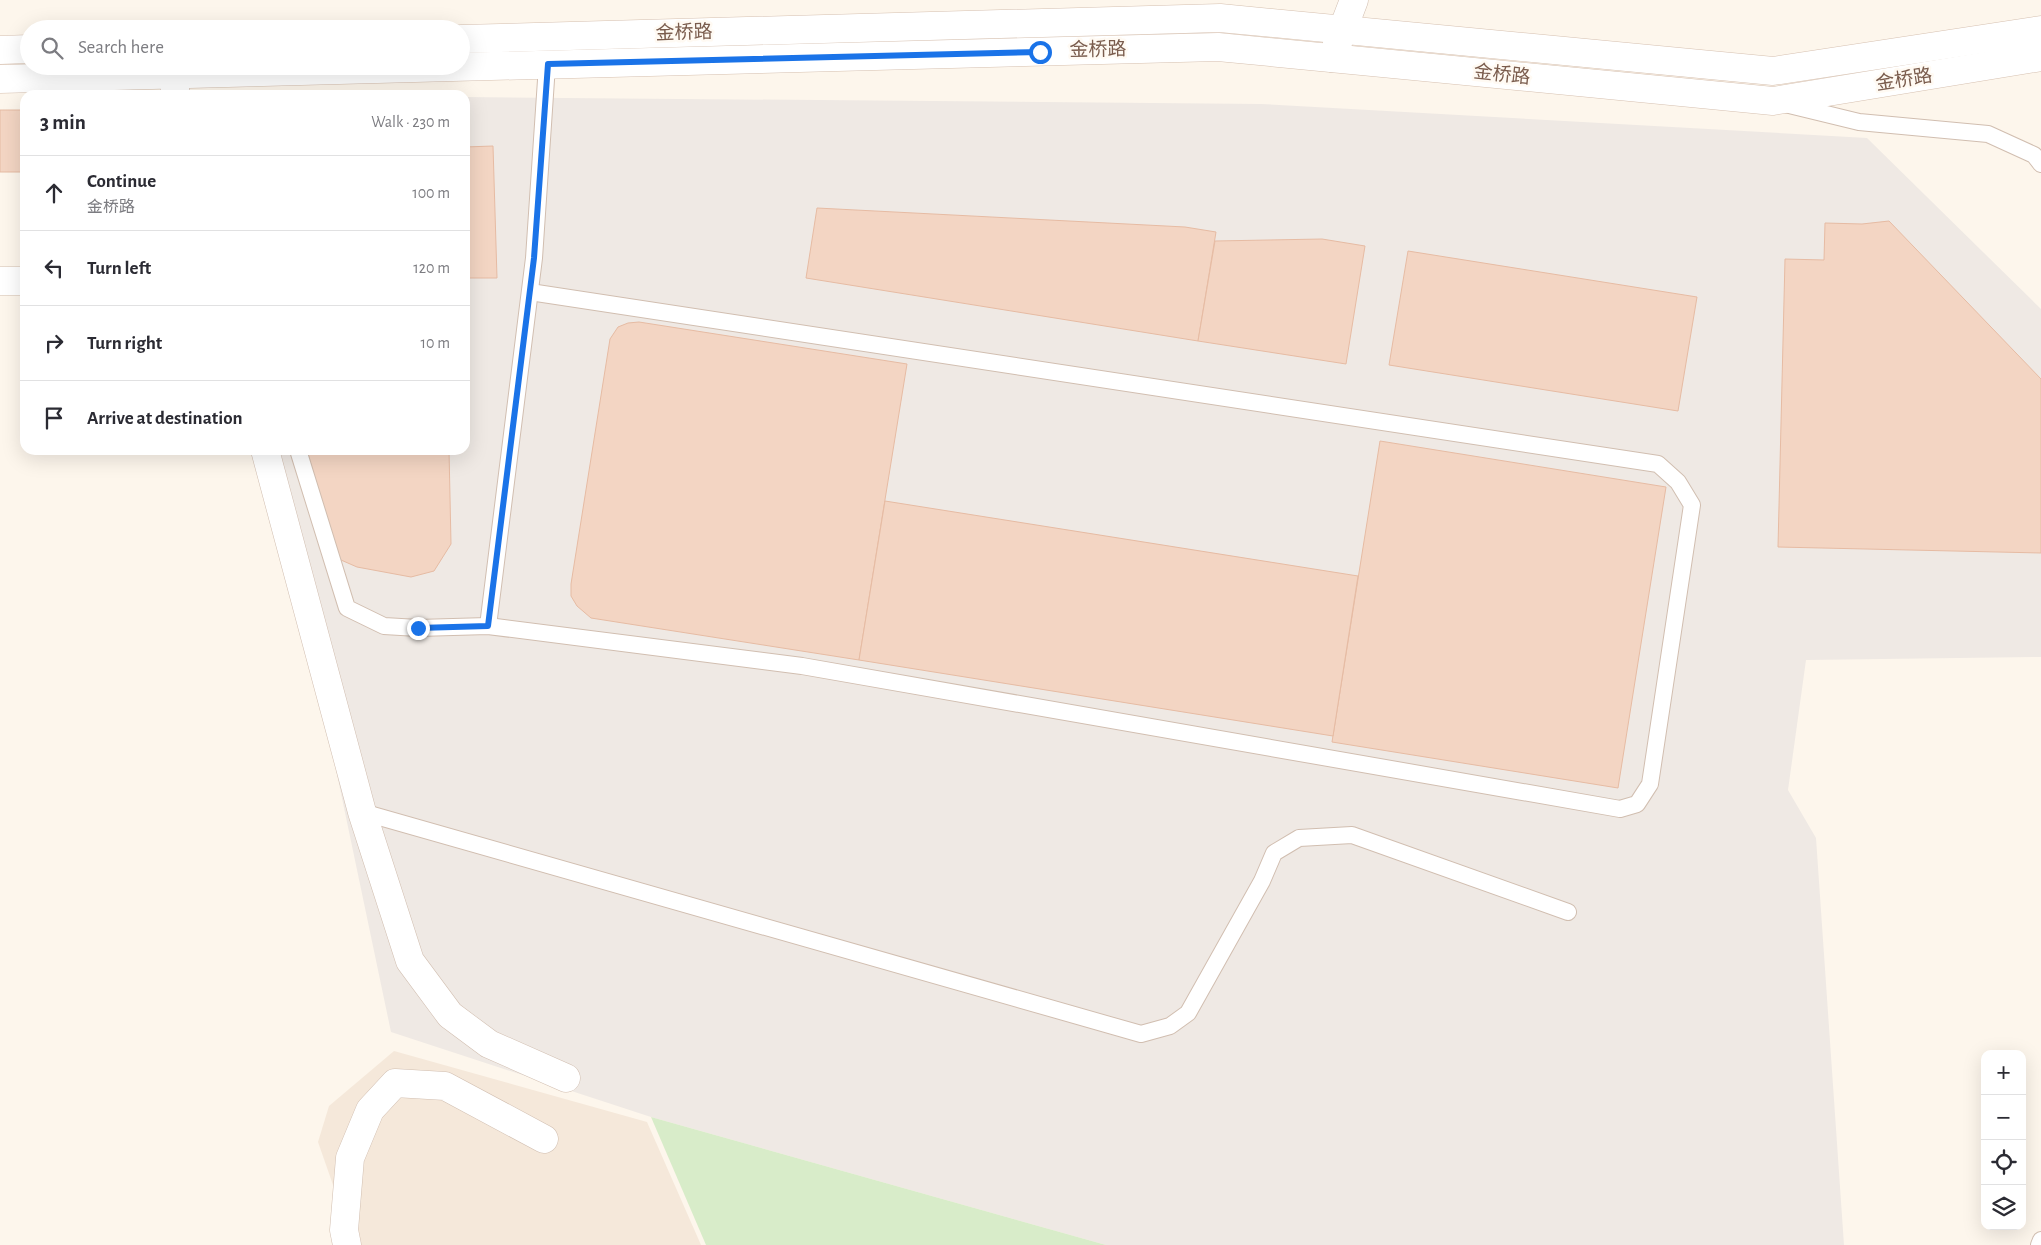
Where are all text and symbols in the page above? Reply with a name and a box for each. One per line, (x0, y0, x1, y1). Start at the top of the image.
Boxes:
search box (20, 20, 470, 75)
street label: 金桥路 (655, 21, 713, 43)
icon: search (38, 34, 66, 62)
text: Search here (78, 38, 164, 57)
street label: 金桥路 (1069, 38, 1127, 60)
route start (1029, 41, 1052, 64)
street label: 金桥路 (1473, 61, 1532, 87)
street label: 金桥路 (1874, 64, 1934, 94)
text: 3 min (40, 112, 86, 133)
text: Walk · 230 m (371, 114, 450, 130)
text: Continue (87, 172, 156, 191)
icon: ahead (40, 179, 68, 207)
text: 100 m (412, 185, 450, 201)
text: 金桥路 (87, 199, 135, 215)
icon: left (40, 254, 68, 282)
text: Turn left (87, 259, 151, 278)
text: 120 m (413, 260, 450, 276)
icon: right (40, 329, 68, 357)
text: Turn right (87, 334, 162, 353)
text: 10 m (421, 335, 450, 351)
icon: arrive (40, 404, 68, 432)
text: Arrive at destination (87, 409, 243, 428)
route end (407, 617, 430, 640)
map controls (1981, 1050, 2026, 1230)
button: + (1981, 1050, 2026, 1095)
button: − (1981, 1095, 2026, 1140)
button: locate (1981, 1140, 2026, 1185)
button: layers (1981, 1185, 2026, 1230)

